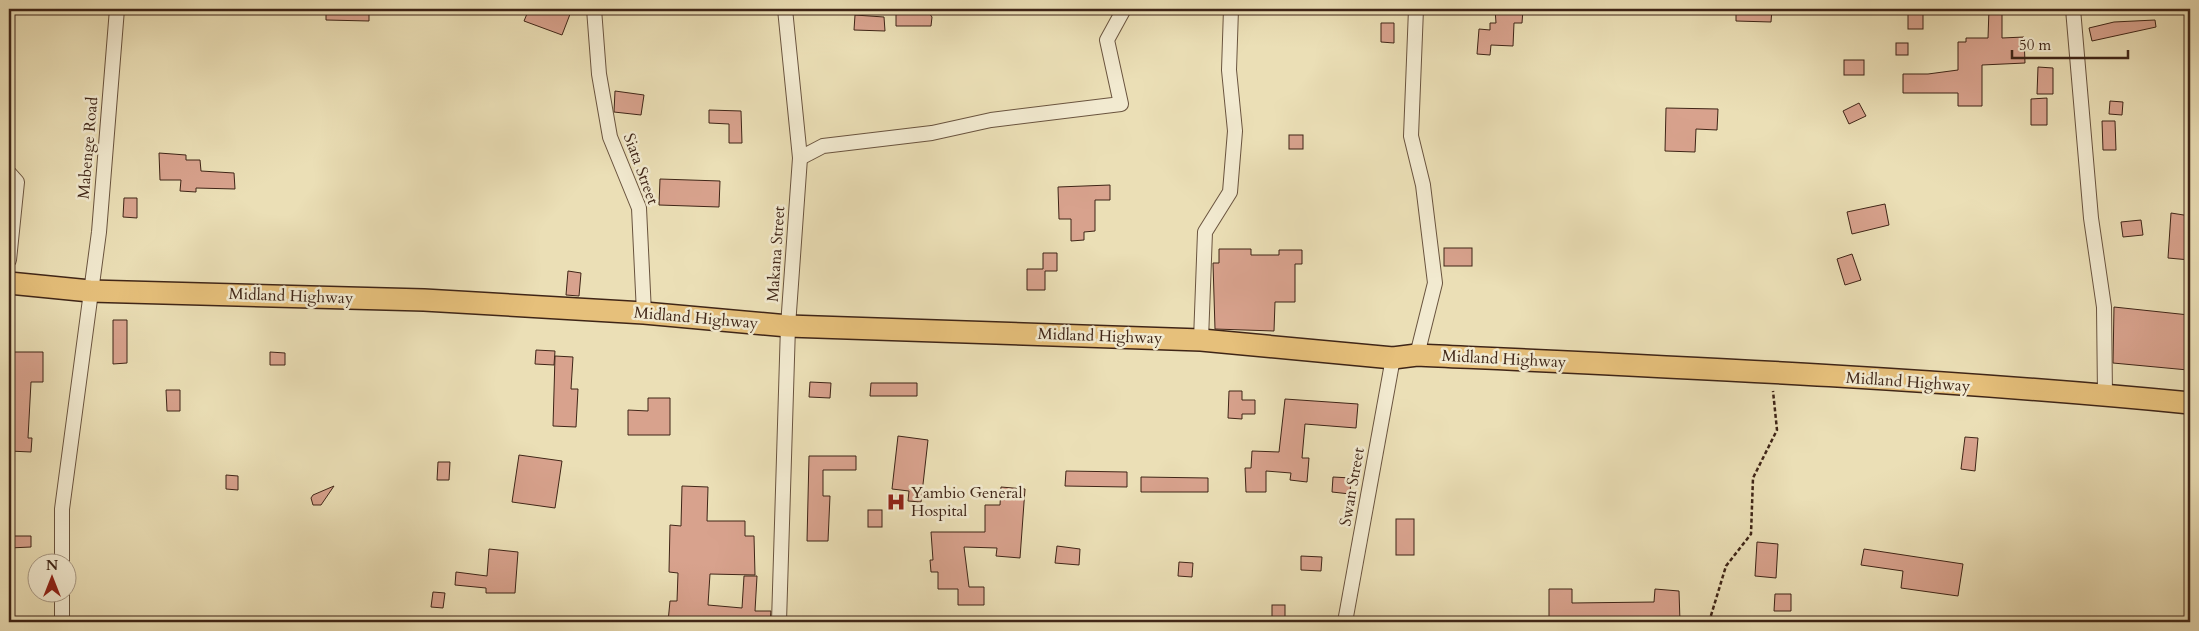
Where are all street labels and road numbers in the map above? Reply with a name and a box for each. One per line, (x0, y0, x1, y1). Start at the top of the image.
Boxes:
street label: Mabenge Road (73, 95, 103, 200)
street label: Siata Street (618, 130, 664, 208)
street label: Makana Street (762, 205, 790, 303)
street label: Midland Highway (228, 283, 354, 309)
street label: Midland Highway (633, 302, 760, 334)
street label: Midland Highway (1037, 323, 1163, 349)
street label: Midland Highway (1441, 345, 1567, 373)
street label: Midland Highway (1845, 367, 1972, 397)
street label: Swan Street (1334, 446, 1370, 528)

